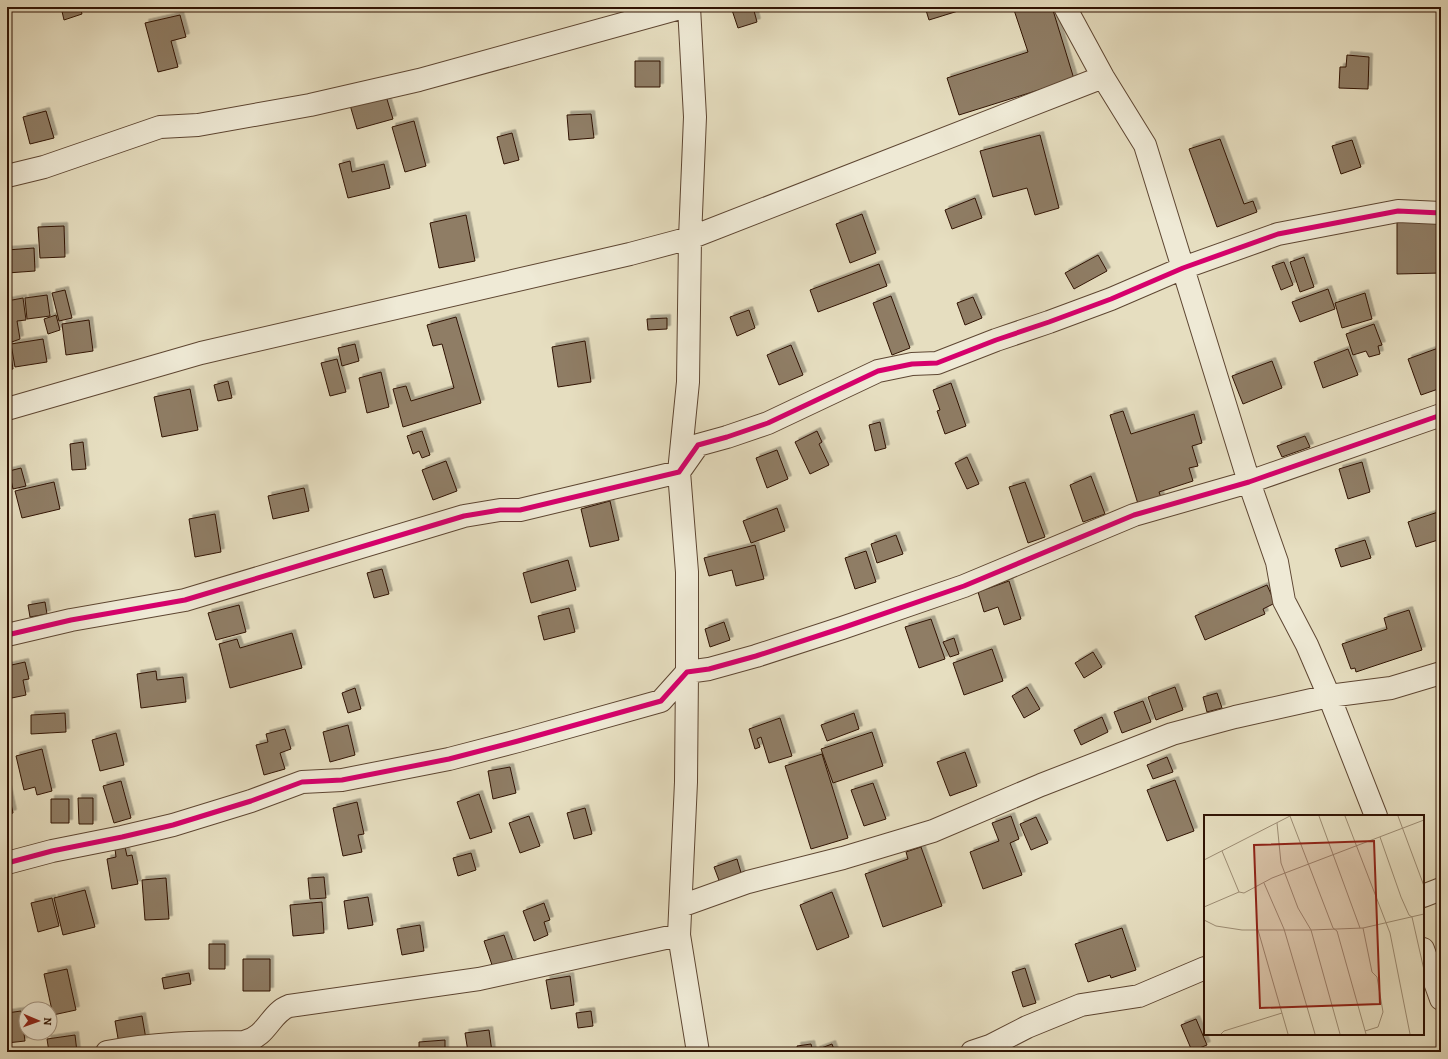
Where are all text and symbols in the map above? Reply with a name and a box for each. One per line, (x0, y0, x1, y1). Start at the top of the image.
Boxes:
inset map (1204, 815, 1424, 1035)
north arrow (18, 1001, 58, 1041)
text: N (40, 1017, 55, 1026)

